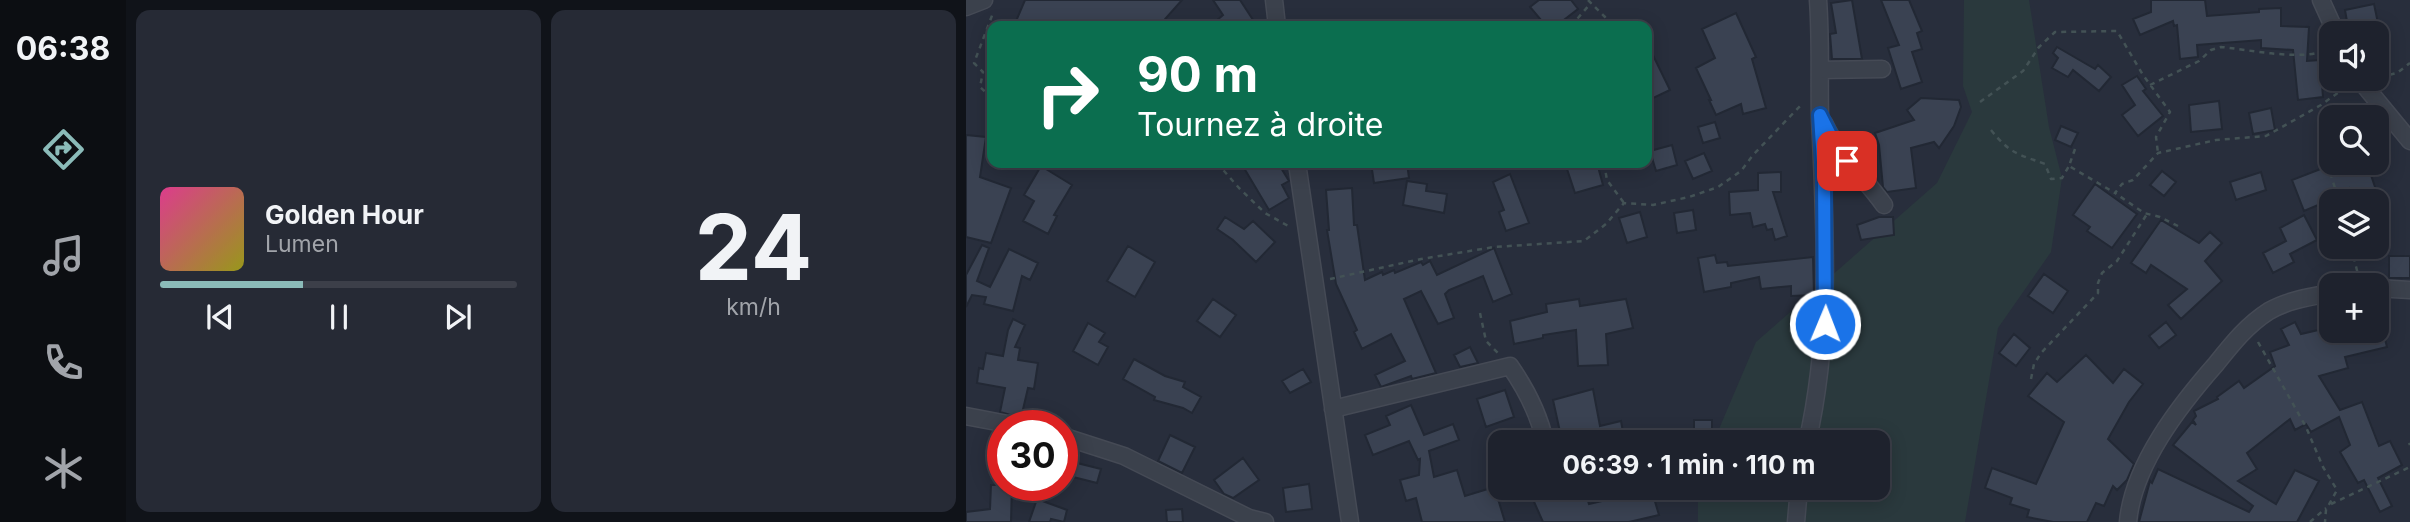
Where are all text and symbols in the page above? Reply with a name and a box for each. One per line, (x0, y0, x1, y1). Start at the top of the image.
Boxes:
map controls (2319, 21, 2389, 343)
button: sound (2319, 21, 2389, 91)
text: 06:38 (16, 29, 110, 68)
text: 90 m (1137, 45, 1258, 104)
icon: right (1022, 49, 1113, 140)
text: Tournez à droite (1137, 105, 1383, 144)
button: search (2319, 105, 2389, 175)
icon: directions (39, 125, 88, 174)
pin (1817, 131, 1877, 191)
icon: arrive (1828, 142, 1866, 180)
button: layers (2319, 189, 2389, 259)
text: 24 (695, 192, 812, 302)
text: Golden Hour (265, 199, 424, 230)
text: Lumen (265, 230, 339, 258)
icon: music (39, 231, 88, 280)
button: + (2319, 273, 2389, 343)
position arrow (1788, 287, 1862, 361)
text: km/h (726, 293, 781, 321)
icon: previous (201, 298, 239, 336)
icon: pause (320, 298, 358, 336)
icon: next (439, 298, 477, 336)
icon: phone (39, 338, 88, 387)
speed limit sign: 30 (987, 410, 1078, 501)
icon: climate (39, 444, 88, 493)
text: 06:39 · 1 min · 110 m (1563, 449, 1815, 480)

